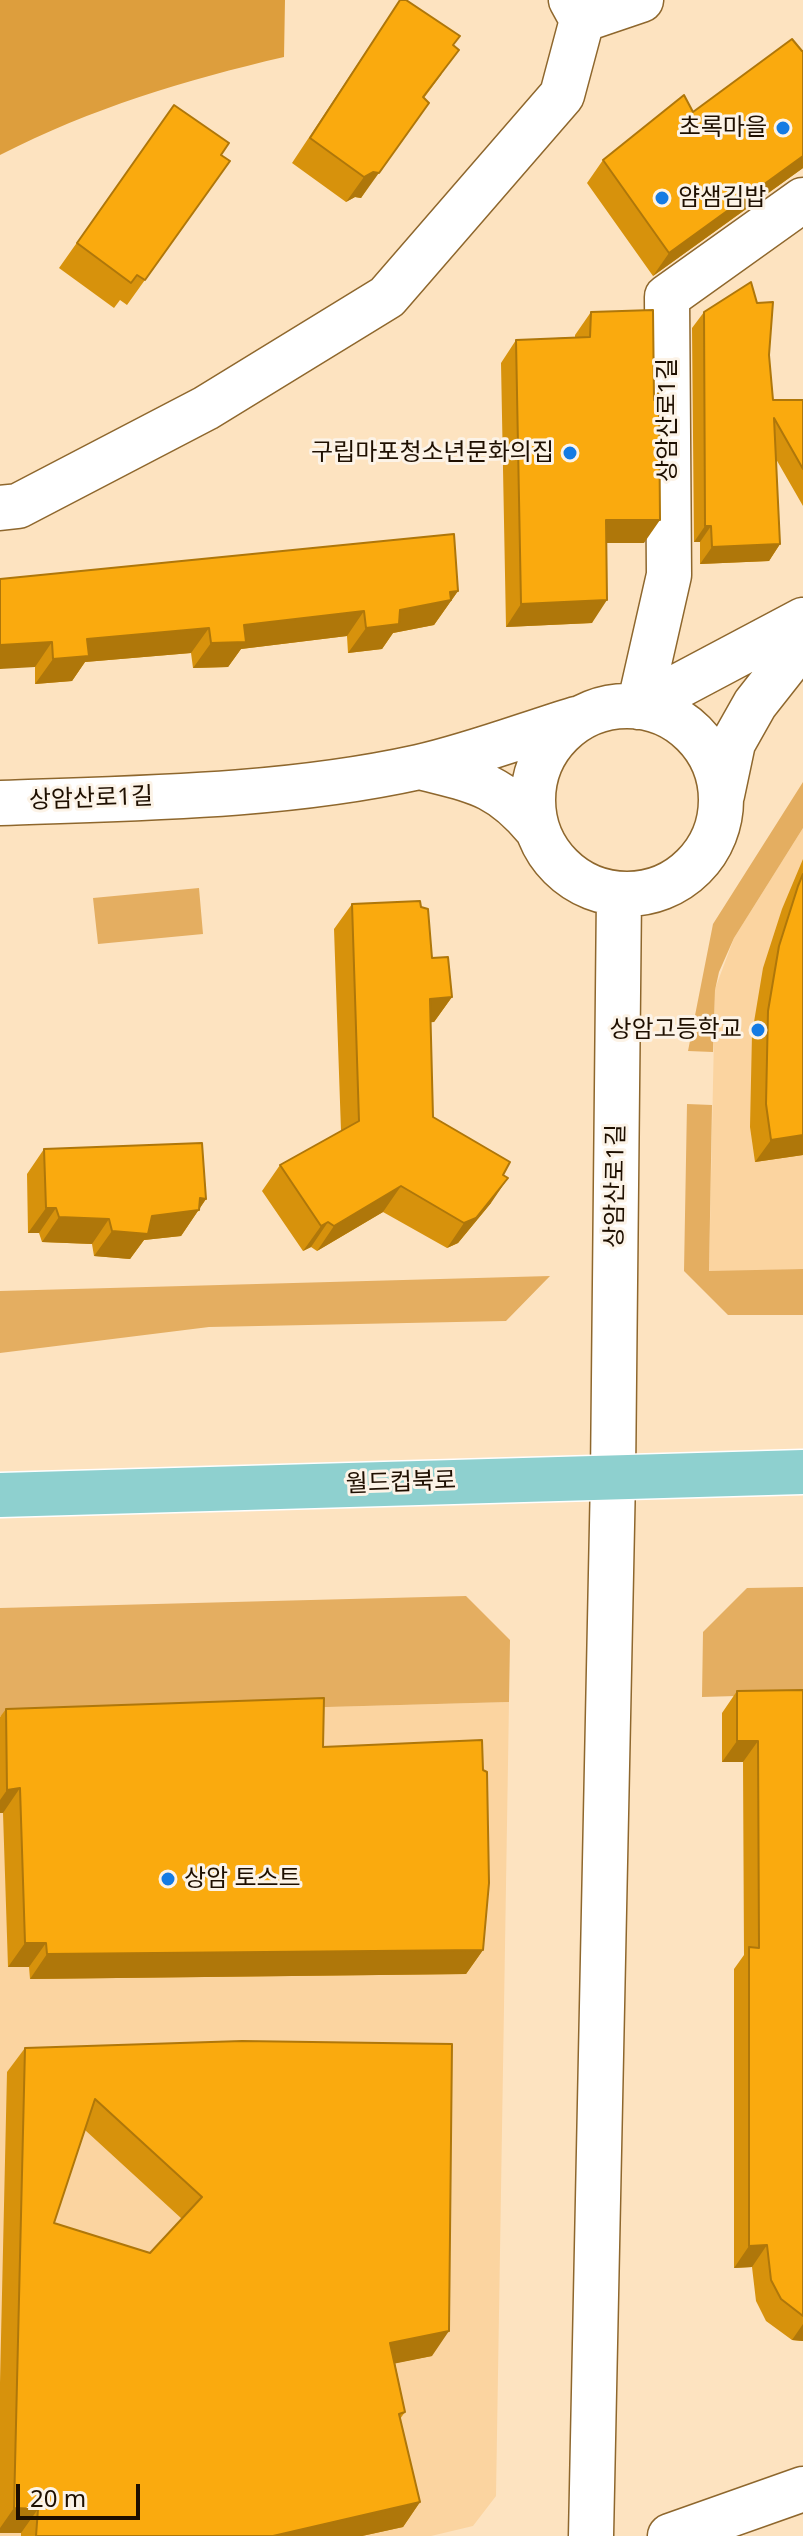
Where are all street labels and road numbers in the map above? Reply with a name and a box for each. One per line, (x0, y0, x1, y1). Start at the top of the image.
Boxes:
street label: 상암산로1길 (654, 358, 682, 482)
street label: 상암산로1길 (28, 782, 154, 816)
street label: 상암산로1길 (601, 1124, 631, 1248)
street label: 월드컵북로 (345, 1467, 457, 1499)

